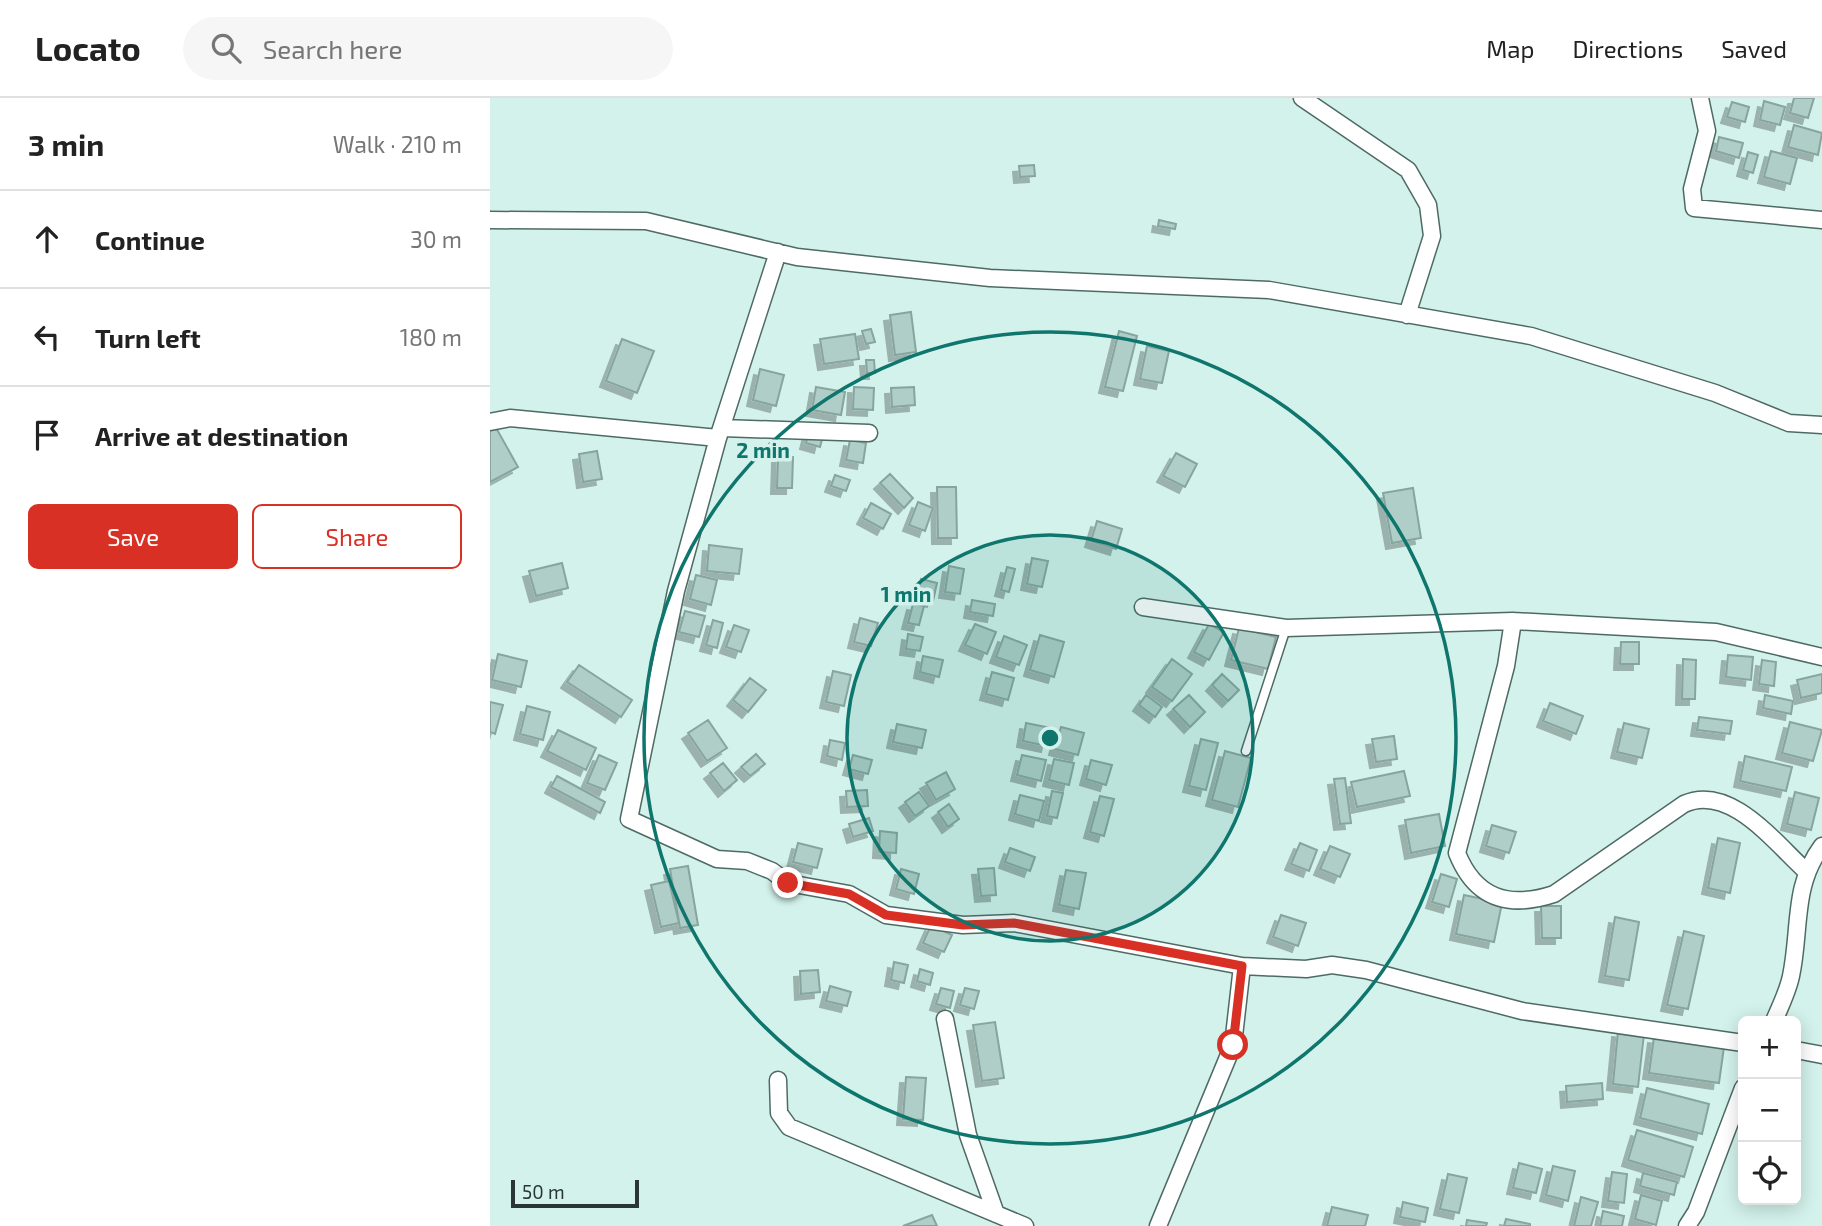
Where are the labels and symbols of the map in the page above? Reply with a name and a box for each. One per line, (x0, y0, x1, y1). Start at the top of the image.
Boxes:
text: 2 min (736, 437, 790, 462)
text: 1 min (881, 581, 931, 606)
centre of rings (1038, 726, 1062, 750)
route end (772, 867, 803, 898)
route start (1217, 1029, 1248, 1060)
scale bar (511, 1177, 639, 1209)

